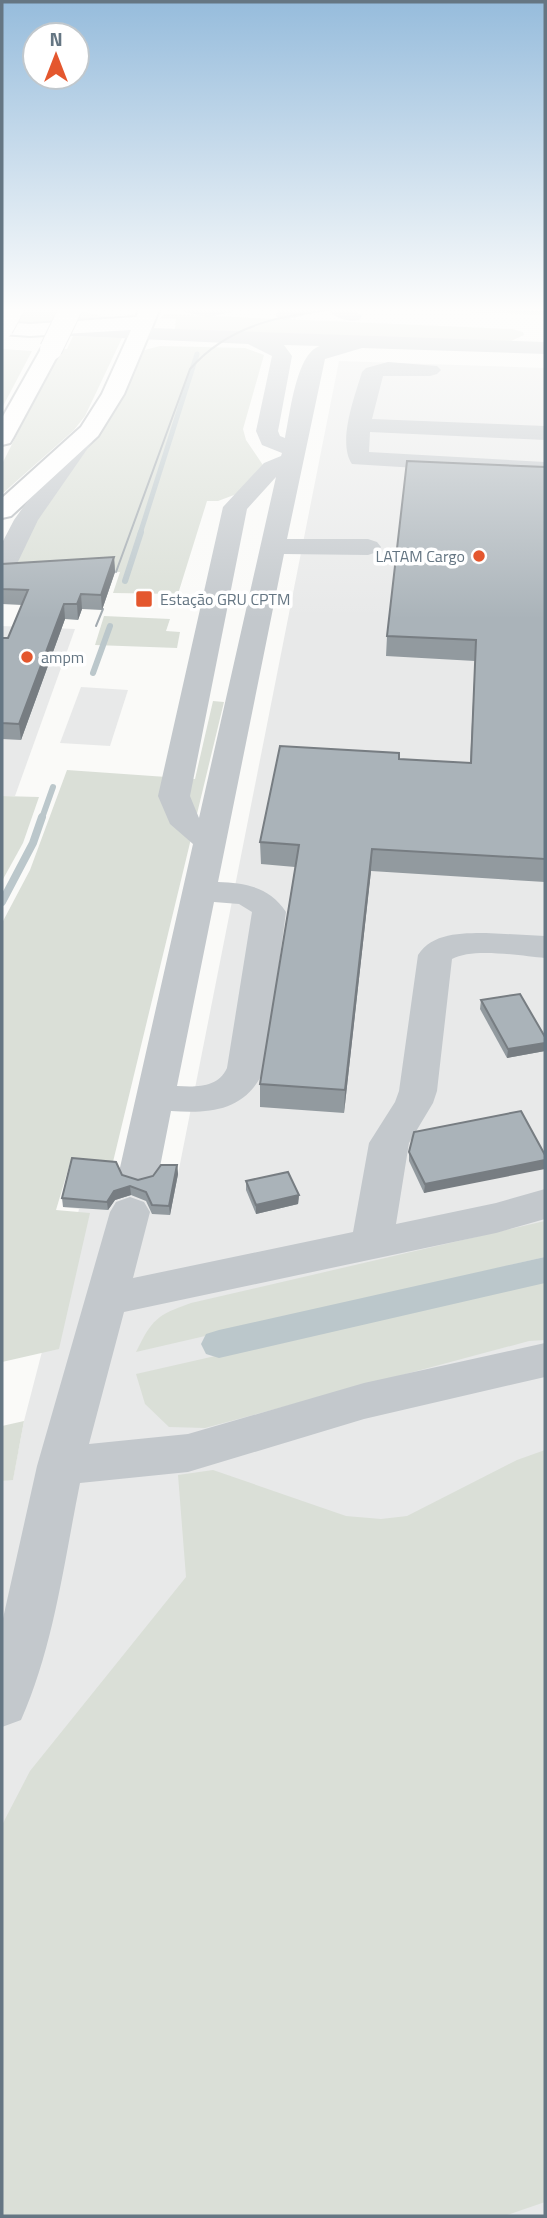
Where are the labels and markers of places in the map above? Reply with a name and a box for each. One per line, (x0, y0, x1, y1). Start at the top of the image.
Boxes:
place label: LATAM Cargo (376, 544, 465, 568)
marker: LATAM Cargo (471, 548, 487, 564)
place label: Estação GRU CPTM (160, 587, 290, 611)
marker: Estação GRU CPTM (134, 589, 154, 609)
place label: ampm (41, 645, 84, 669)
marker: ampm (19, 649, 35, 665)

